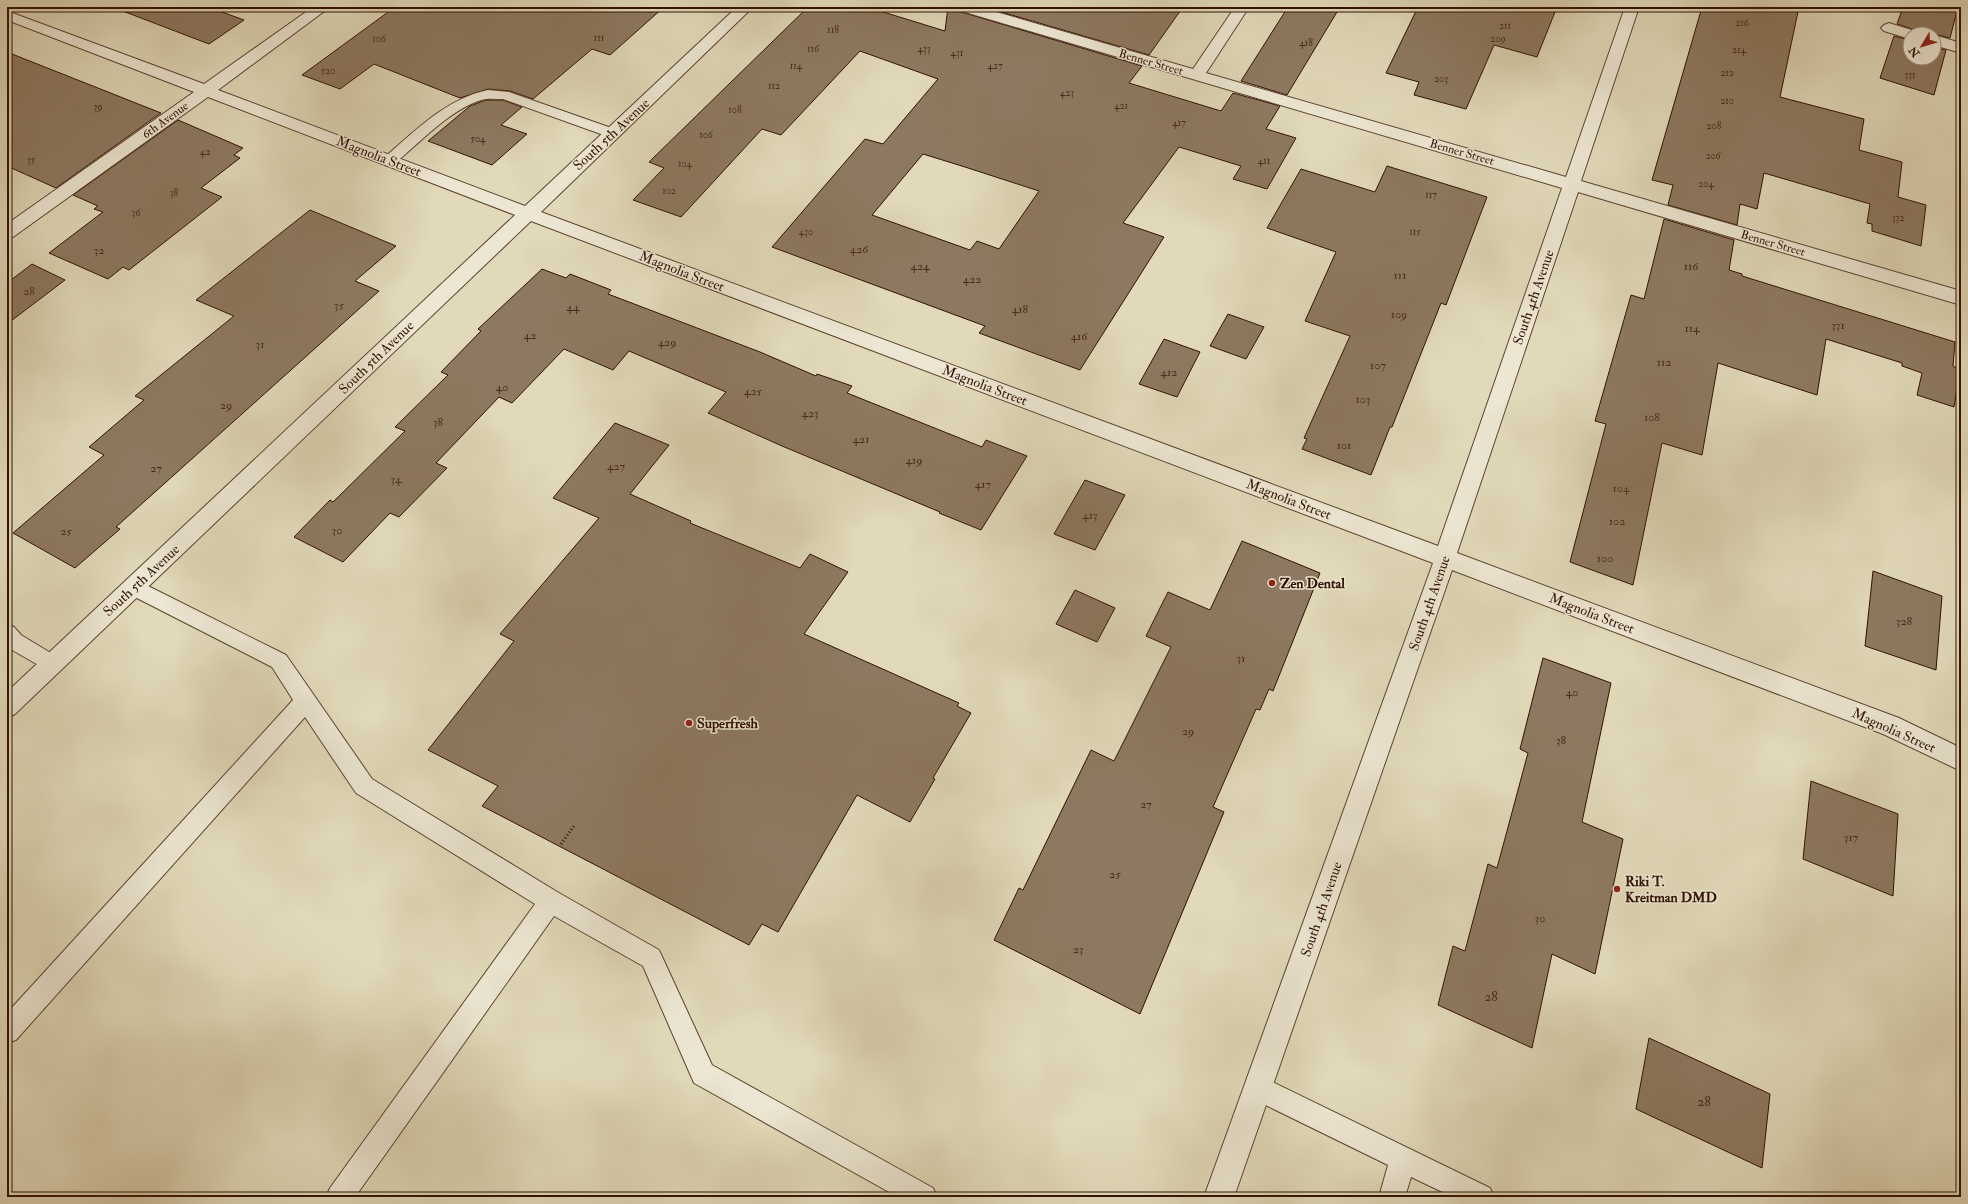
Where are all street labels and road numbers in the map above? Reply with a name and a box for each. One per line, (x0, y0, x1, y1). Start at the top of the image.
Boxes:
street label: Benner Street (1117, 46, 1185, 79)
street label: South 5th Avenue (570, 95, 653, 174)
street label: 6th Avenue (139, 99, 191, 142)
street label: Magnolia Street (334, 132, 424, 181)
street label: Benner Street (1428, 136, 1496, 169)
street label: Benner Street (1739, 227, 1807, 260)
street label: Magnolia Street (637, 247, 727, 296)
street label: South 4th Avenue (1509, 247, 1558, 347)
street label: South 5th Avenue (335, 317, 418, 398)
street label: Magnolia Street (940, 361, 1030, 410)
street label: Magnolia Street (1244, 475, 1334, 524)
street label: South 5th Avenue (100, 541, 183, 620)
street label: South 4th Avenue (1405, 553, 1454, 653)
street label: Magnolia Street (1547, 589, 1637, 638)
street label: Magnolia Street (1849, 704, 1939, 757)
street label: South 4th Avenue (1297, 859, 1346, 959)

